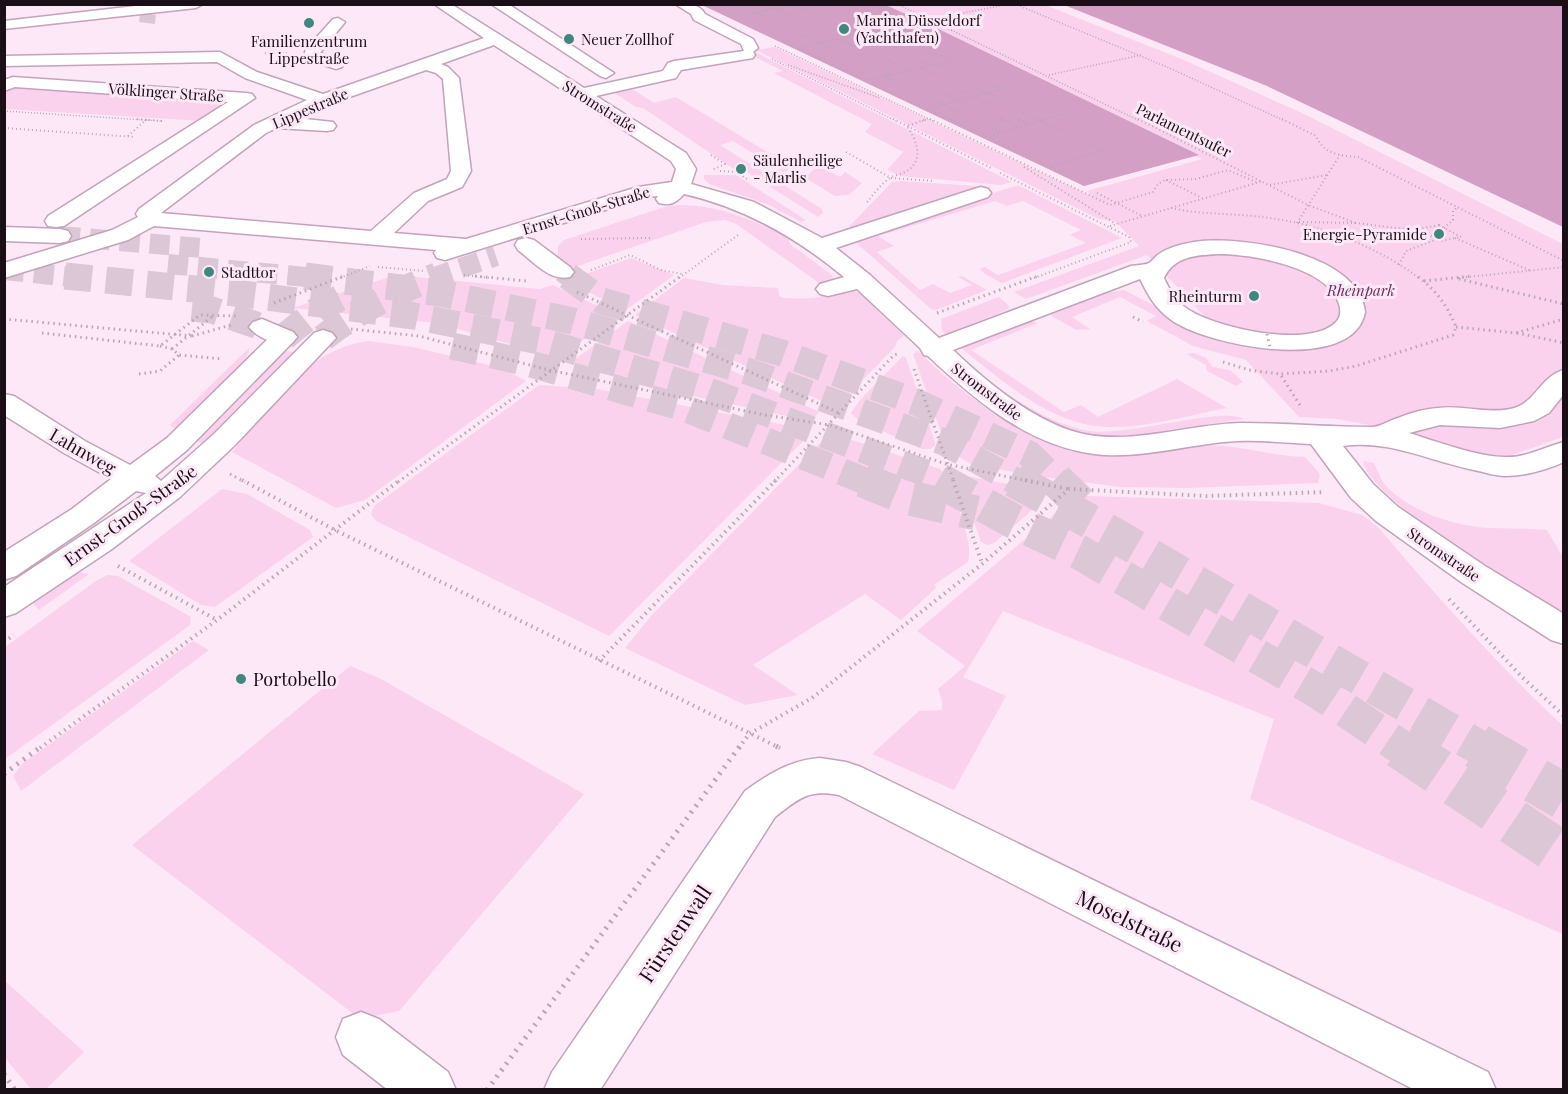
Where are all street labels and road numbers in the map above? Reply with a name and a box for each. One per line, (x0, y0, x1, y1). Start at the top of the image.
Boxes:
street label: Stromstraße (559, 75, 641, 137)
street label: Völklinger Straße (107, 78, 224, 106)
street label: Lippestraße (269, 83, 351, 133)
street label: Parlamentsufer (1133, 98, 1235, 162)
street label: Ernst-Gnoß-Straße (520, 181, 652, 239)
street label: Stromstraße (948, 358, 1026, 424)
street label: Lahnweg (45, 422, 121, 480)
street label: Ernst-Gnoß-Straße (59, 459, 201, 571)
street label: Stromstraße (1404, 522, 1484, 586)
street label: Fürstenwall (631, 879, 717, 987)
street label: Moselstraße (1072, 882, 1188, 958)

